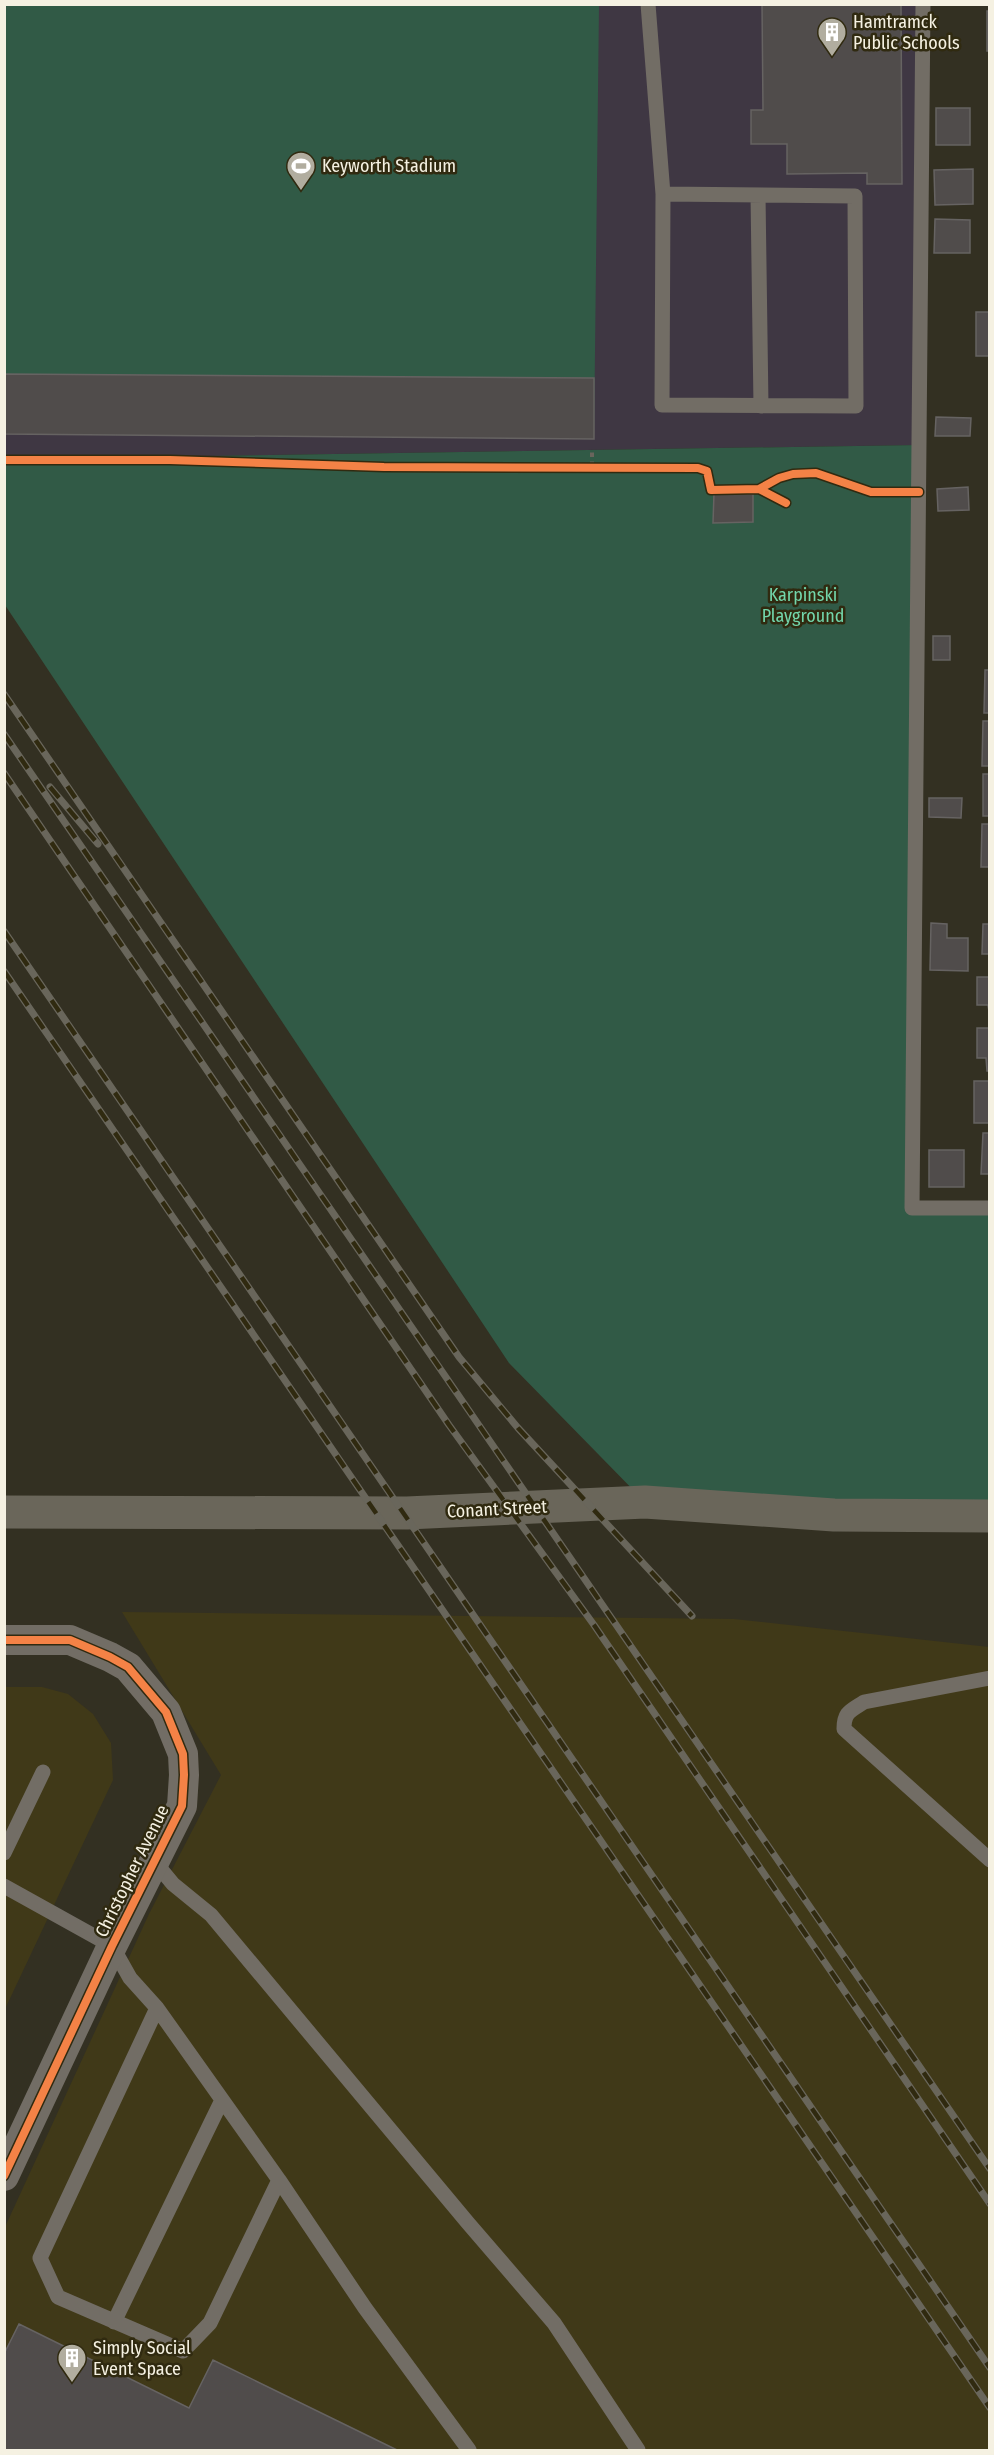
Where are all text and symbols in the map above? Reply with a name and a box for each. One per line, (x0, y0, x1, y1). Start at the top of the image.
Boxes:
place label: Hamtramck Public Schools (853, 11, 960, 54)
building icon: Hamtramck Public Schools (816, 16, 848, 58)
sports icon: Keyworth Stadium (285, 150, 317, 192)
place label: Keyworth Stadium (322, 155, 456, 177)
park label: Karpinski Playground (762, 584, 844, 627)
street label: Conant Street (446, 1495, 548, 1523)
street label: Christopher Avenue (90, 1801, 174, 1941)
place label: Simply Social Event Space (93, 2337, 191, 2380)
building icon: Simply Social Event Space (56, 2342, 88, 2384)

